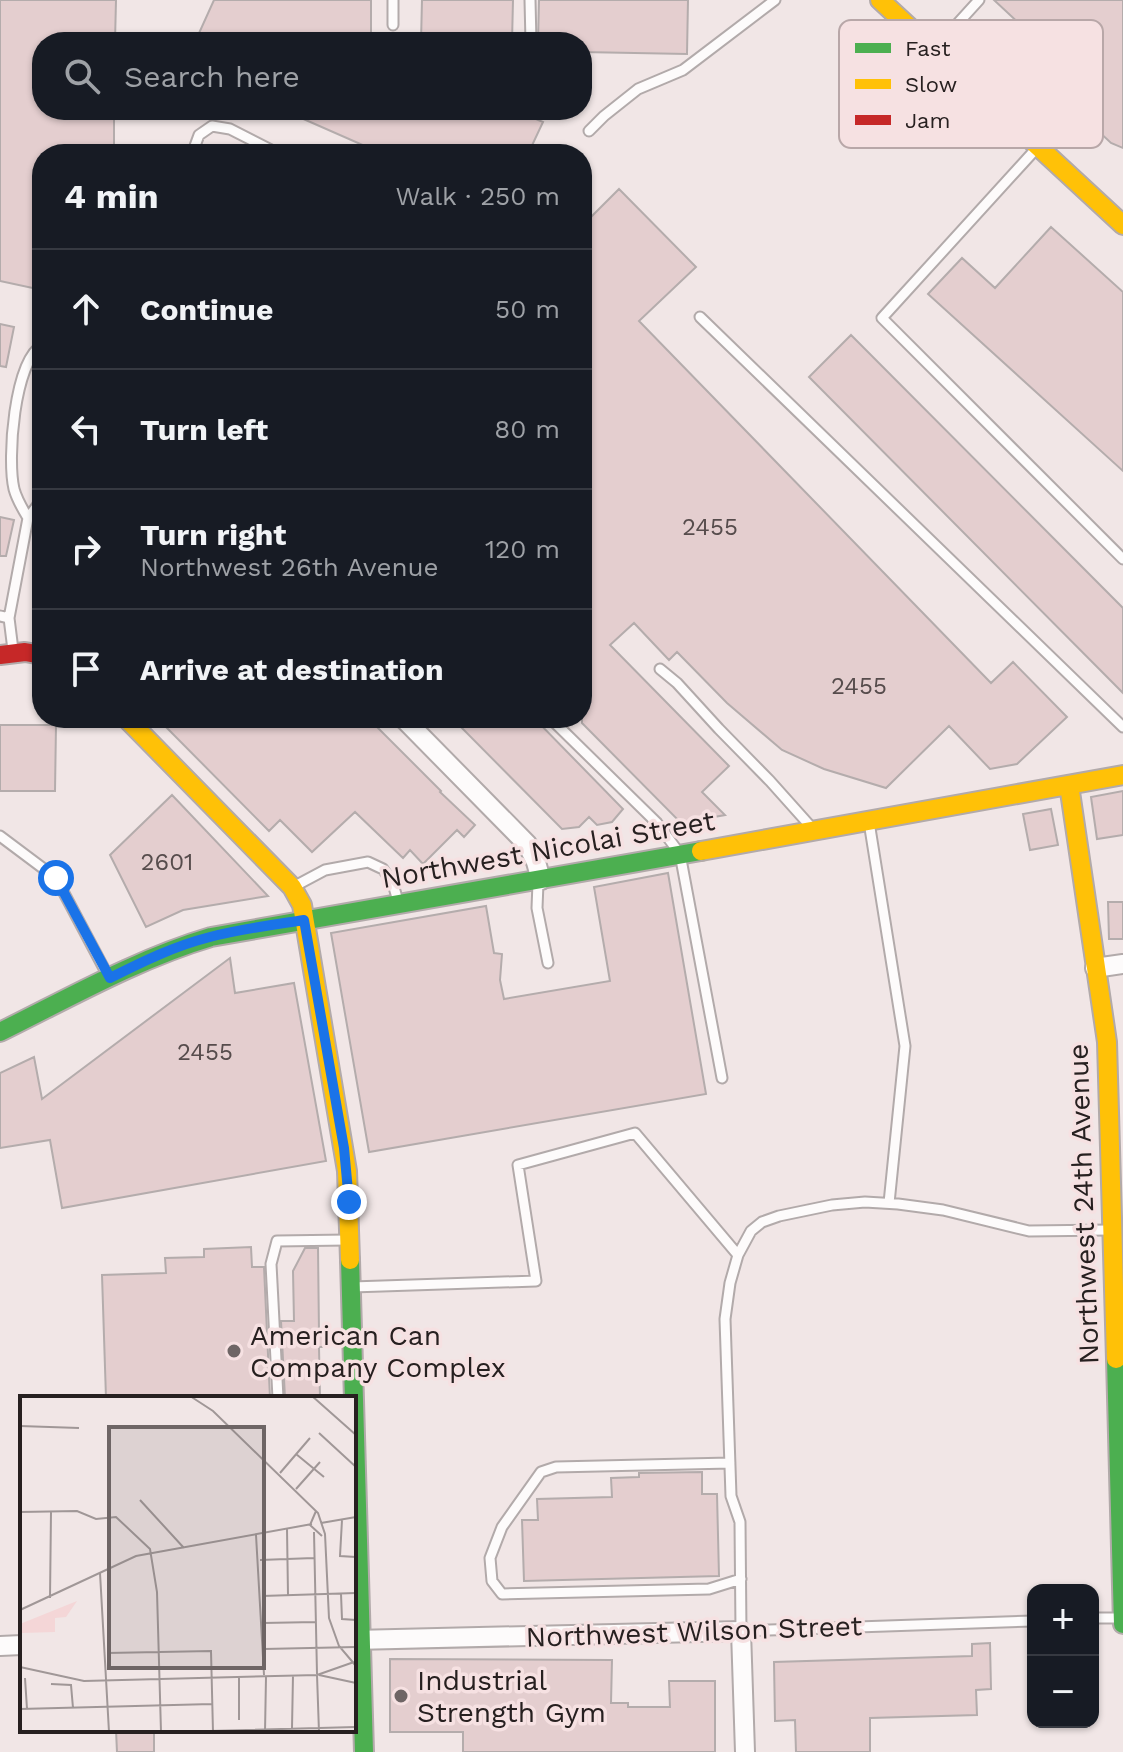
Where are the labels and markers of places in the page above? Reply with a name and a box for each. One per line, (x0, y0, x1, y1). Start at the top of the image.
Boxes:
place label: American Can Company Complex (250, 1319, 506, 1384)
marker: American Can Company Complex (225, 1342, 243, 1360)
place label: Industrial Strength Gym (417, 1664, 606, 1729)
marker: Industrial Strength Gym (392, 1687, 410, 1705)

